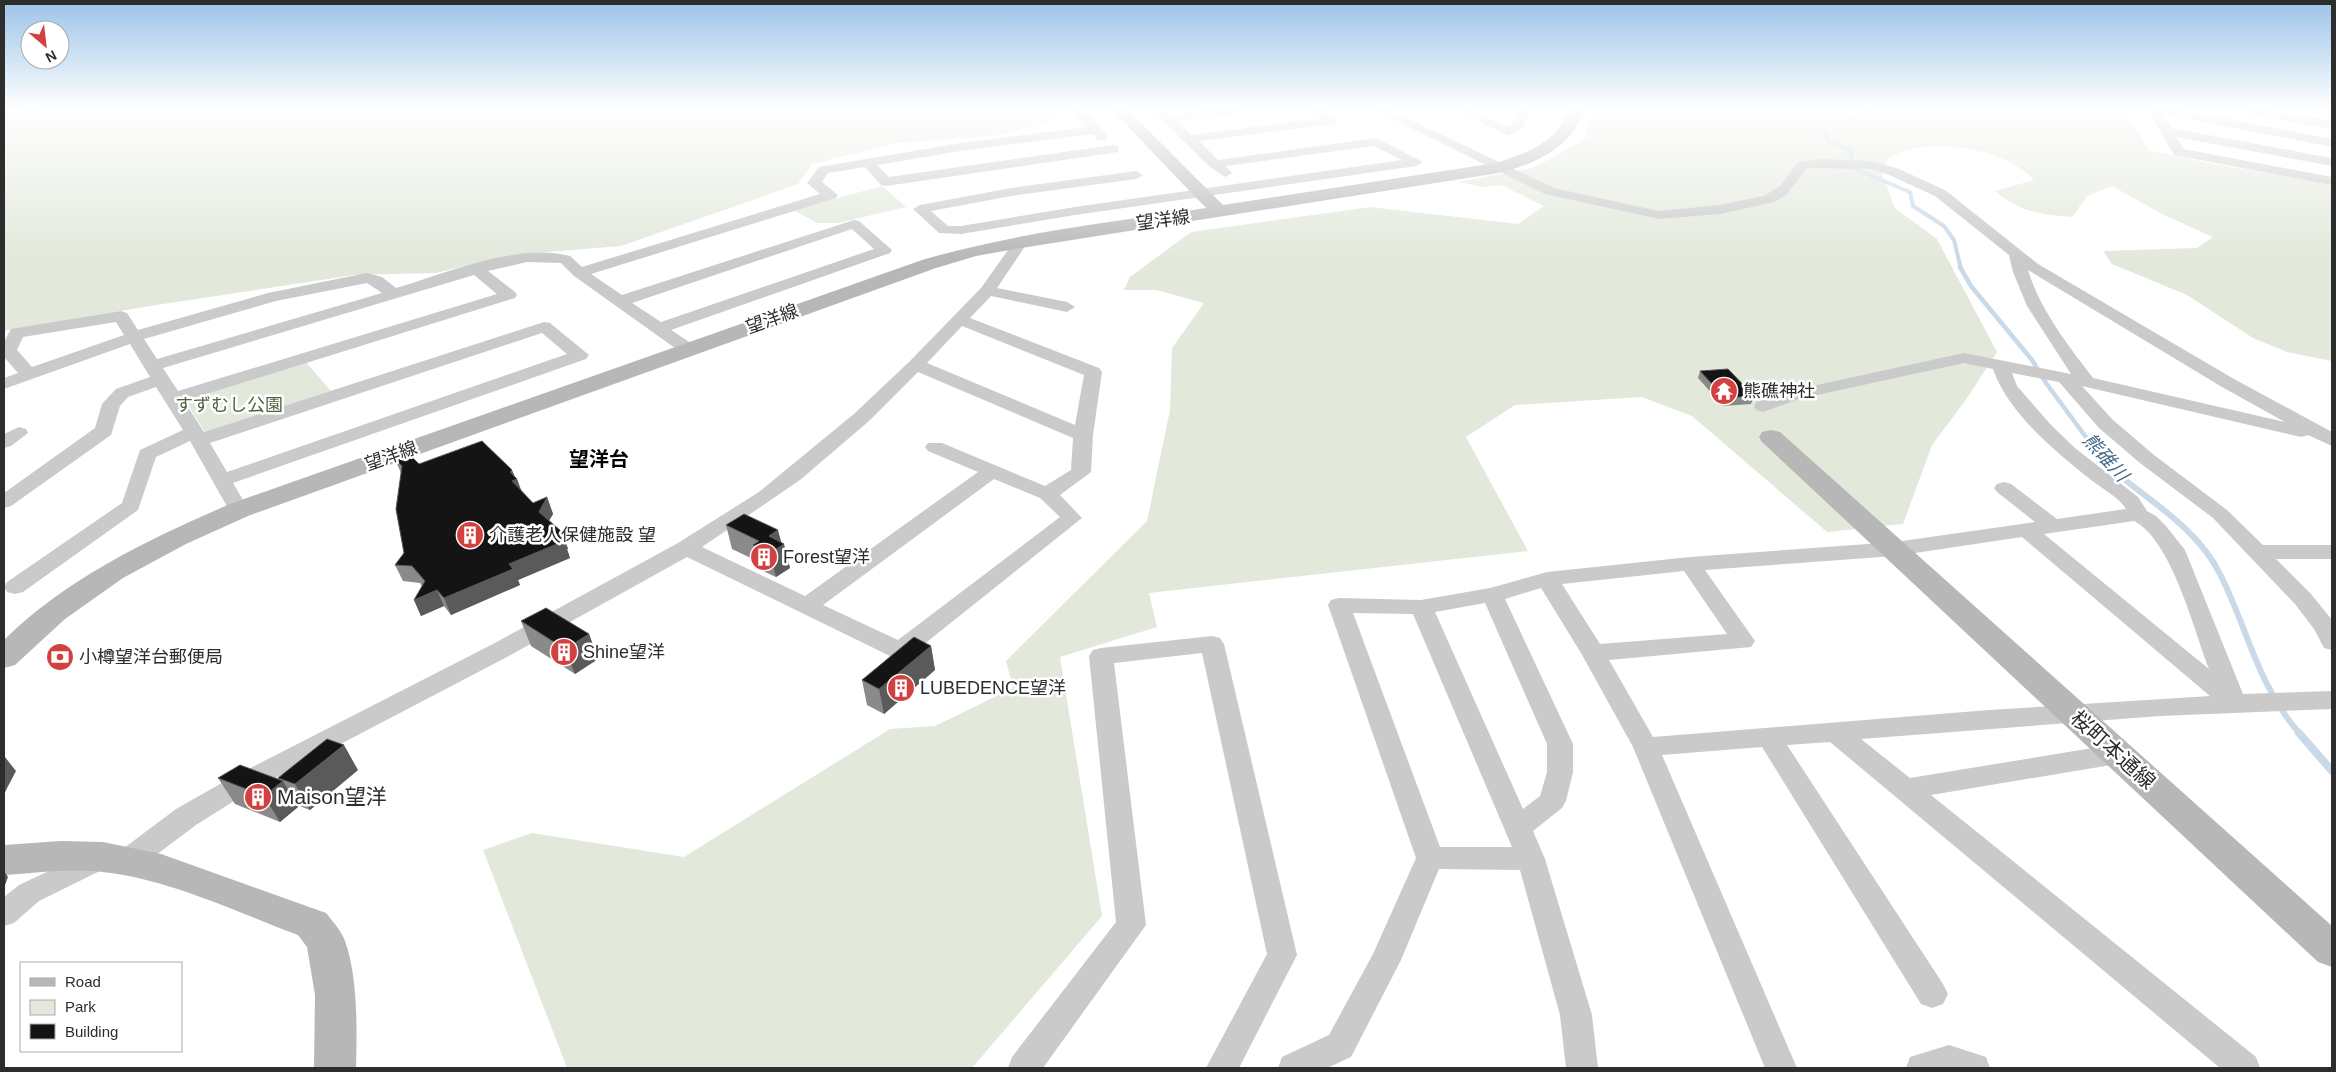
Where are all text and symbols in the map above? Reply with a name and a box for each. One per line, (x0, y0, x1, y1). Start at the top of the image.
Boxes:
north arrow (20, 20, 70, 70)
text: N (43, 47, 59, 66)
street label: 望洋線 (1135, 206, 1191, 234)
street label: 望洋線 (743, 300, 801, 338)
temple icon: 熊礁神社 (1709, 376, 1739, 406)
place label: 熊礁神社 (1743, 381, 1815, 401)
park label: すずむし公園 (175, 395, 283, 415)
water label: 熊碓川 (2079, 429, 2134, 487)
street label: 望洋線 (362, 437, 420, 475)
district label: 望洋台 (569, 448, 629, 470)
building icon: 介護老人保健施設 望 (455, 520, 485, 550)
place label: 介護老人保健施設 望 (489, 525, 656, 545)
building icon: Forest望洋 (749, 542, 779, 572)
place label: Forest望洋 (783, 547, 870, 567)
building icon: Shine望洋 (549, 637, 579, 667)
bank icon: 小樽望洋台郵便局 (45, 642, 75, 672)
place label: Shine望洋 (583, 642, 665, 662)
place label: 小樽望洋台郵便局 (79, 647, 223, 667)
building icon: LUBEDENCE望洋 (886, 673, 916, 703)
place label: LUBEDENCE望洋 (920, 678, 1066, 698)
street label: 桜町本通線 (2067, 706, 2160, 793)
building icon: Maison望洋 (243, 782, 273, 812)
place label: Maison望洋 (277, 785, 387, 808)
legend (20, 962, 182, 1052)
text: Road (65, 973, 101, 990)
text: Park (65, 998, 96, 1015)
text: Building (65, 1023, 118, 1040)

